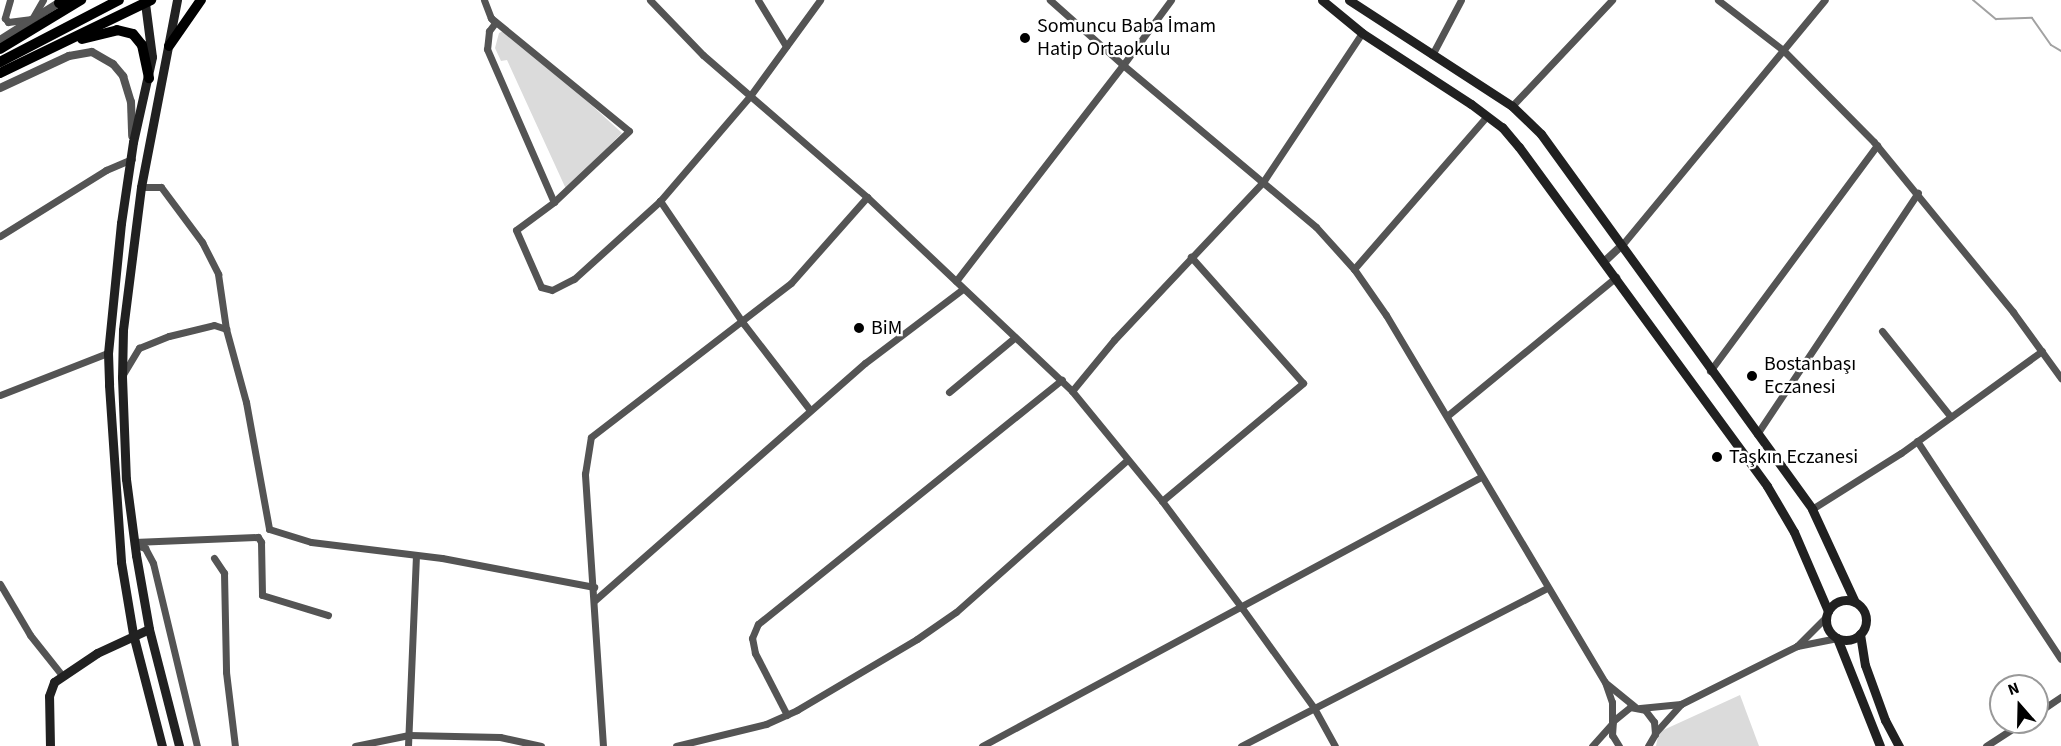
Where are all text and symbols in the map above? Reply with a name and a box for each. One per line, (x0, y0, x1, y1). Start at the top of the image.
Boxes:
place label: Somuncu Baba İmam Hatip Ortaokulu (1037, 14, 1216, 61)
marker: Somuncu Baba İmam Hatip Ortaokulu (1018, 31, 1032, 45)
place label: BiM (871, 316, 902, 340)
marker: BiM (852, 321, 866, 335)
place label: Bostanbaşı Eczanesi (1764, 352, 1856, 399)
marker: Bostanbaşı Eczanesi (1745, 369, 1759, 383)
place label: Taşkın Eczanesi (1729, 445, 1858, 469)
marker: Taşkın Eczanesi (1710, 450, 1724, 464)
north arrow (1989, 674, 2049, 734)
text: N (2005, 677, 2022, 701)

